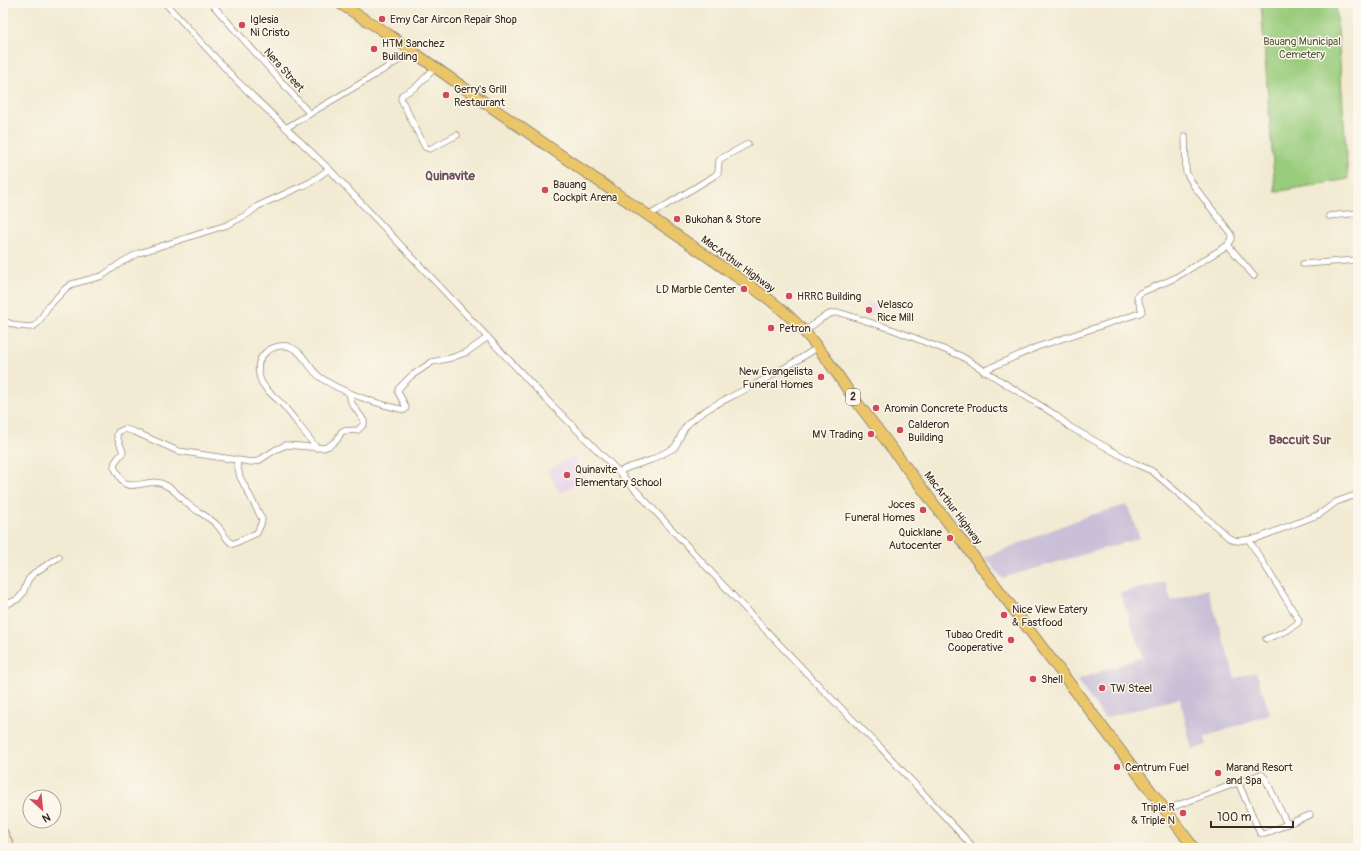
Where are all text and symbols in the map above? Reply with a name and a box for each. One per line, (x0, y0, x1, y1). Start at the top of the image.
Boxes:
place label: Iglesia Ni Cristo (250, 13, 290, 39)
place label: Emy Car Aircon Repair Shop (390, 13, 517, 26)
marker: Emy Car Aircon Repair Shop (377, 14, 387, 24)
marker: Iglesia Ni Cristo (237, 20, 247, 30)
park label: Bauang Municipal Cemetery (1263, 35, 1341, 61)
place label: HTM Sanchez Building (382, 37, 445, 63)
marker: HTM Sanchez Building (369, 44, 379, 54)
street label: Nera Street (261, 46, 307, 95)
place label: Gerry's Grill Restaurant (454, 83, 507, 109)
marker: Gerry's Grill Restaurant (441, 90, 451, 100)
district label: Quinavite (425, 168, 476, 184)
place label: Bauang Cockpit Arena (553, 178, 617, 204)
marker: Bauang Cockpit Arena (540, 185, 550, 195)
place label: Bukohan & Store (685, 213, 762, 226)
marker: Bukohan & Store (672, 214, 682, 224)
street label: MacArthur Highway (699, 233, 778, 295)
place label: LD Marble Center (656, 283, 736, 296)
marker: LD Marble Center (739, 284, 749, 294)
place label: HRRC Building (797, 290, 862, 303)
marker: HRRC Building (784, 291, 794, 301)
place label: Velasco Rice Mill (877, 298, 914, 324)
marker: Velasco Rice Mill (864, 305, 874, 315)
place label: Petron (779, 322, 811, 335)
marker: Petron (766, 323, 776, 333)
place label: New Evangelista Funeral Homes (739, 365, 813, 391)
marker: New Evangelista Funeral Homes (816, 372, 826, 382)
road number: 2 (846, 389, 860, 405)
place label: Aromin Concrete Products (884, 402, 1008, 415)
marker: Aromin Concrete Products (871, 403, 881, 413)
place label: Calderon Building (908, 418, 949, 444)
marker: Calderon Building (895, 425, 905, 435)
place label: MV Trading (812, 428, 863, 441)
marker: MV Trading (866, 429, 876, 439)
district label: Baccuit Sur (1269, 432, 1331, 448)
place label: Quinavite Elementary School (575, 463, 662, 489)
street label: MacArthur Highway (921, 469, 985, 547)
marker: Quinavite Elementary School (562, 470, 572, 480)
place label: Joces Funeral Homes (845, 498, 915, 524)
marker: Joces Funeral Homes (918, 505, 928, 515)
place label: Quicklane Autocenter (889, 526, 943, 552)
marker: Quicklane Autocenter (945, 533, 955, 543)
place label: Nice View Eatery & Fastfood (1012, 603, 1088, 629)
marker: Nice View Eatery & Fastfood (999, 610, 1009, 620)
place label: Tubao Credit Cooperative (945, 628, 1004, 654)
marker: Tubao Credit Cooperative (1006, 635, 1016, 645)
place label: Shell (1041, 673, 1063, 686)
marker: Shell (1028, 674, 1038, 684)
place label: TW Steel (1110, 682, 1152, 695)
marker: TW Steel (1097, 683, 1107, 693)
place label: Centrum Fuel (1125, 761, 1189, 774)
place label: Marand Resort and Spa (1226, 761, 1293, 787)
marker: Centrum Fuel (1112, 762, 1122, 772)
marker: Marand Resort and Spa (1213, 768, 1223, 778)
north arrow (22, 789, 62, 829)
place label: Triple R & Triple N (1131, 801, 1175, 827)
scale bar (1211, 803, 1293, 829)
marker: Triple R & Triple N (1178, 808, 1188, 818)
text: N (40, 810, 53, 825)
text: 100 m (1217, 810, 1252, 825)

